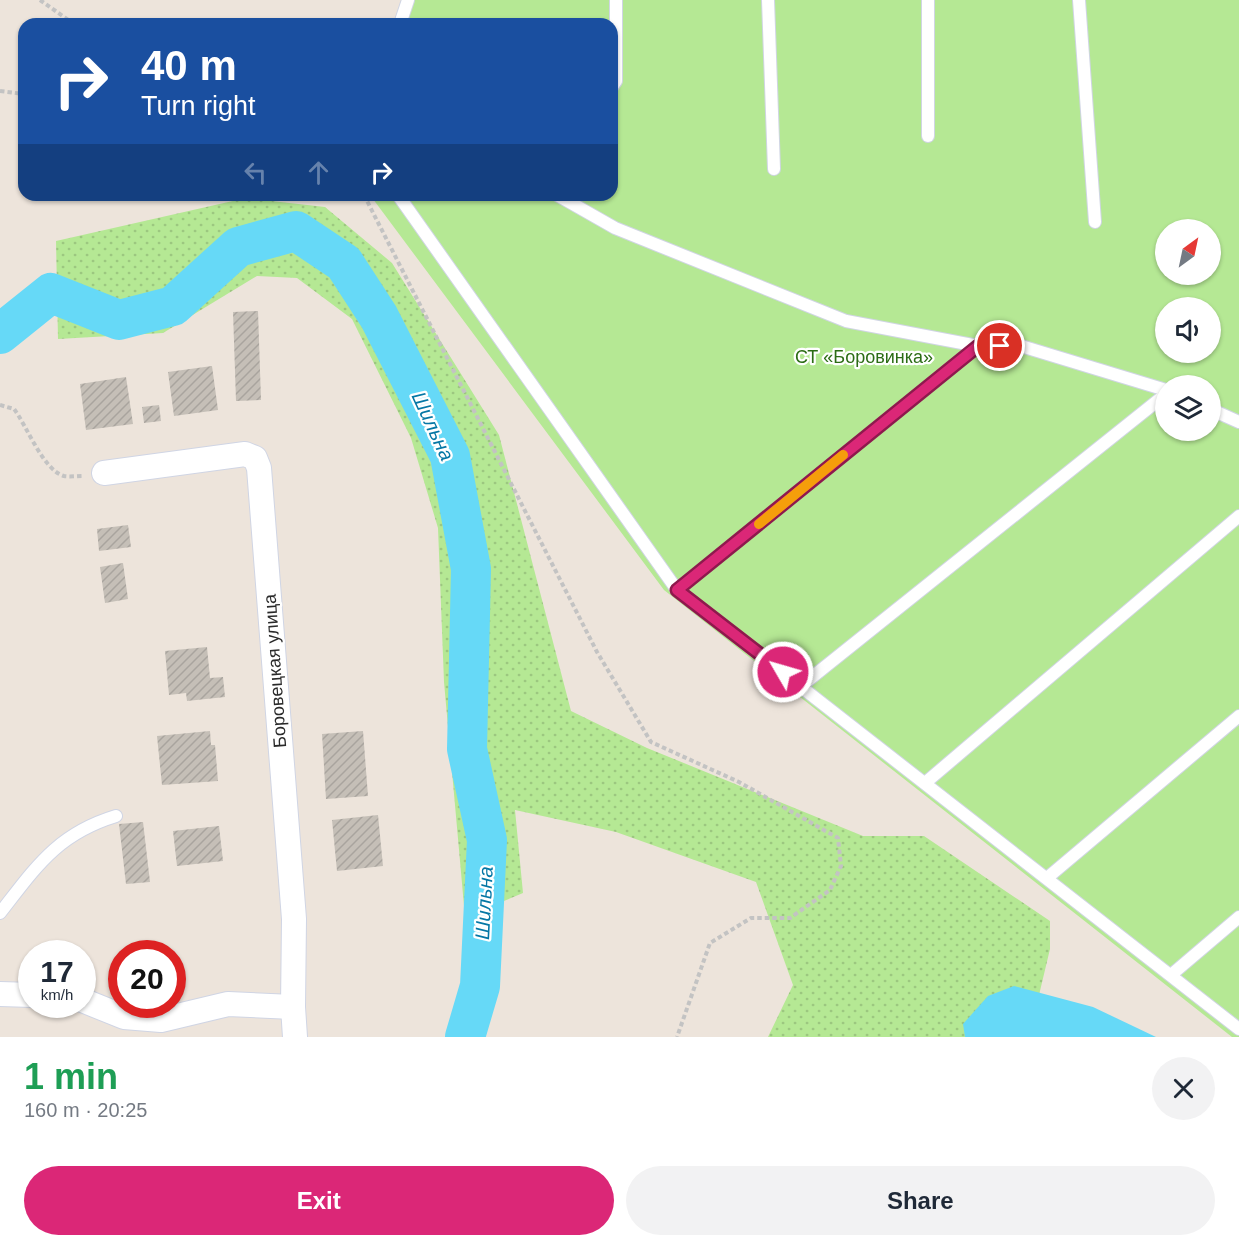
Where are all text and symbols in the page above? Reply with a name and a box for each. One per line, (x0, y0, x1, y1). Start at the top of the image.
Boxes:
icon: right (42, 42, 120, 120)
text: 40 m (141, 42, 237, 89)
text: Turn right (141, 91, 256, 121)
icon: left (239, 156, 272, 189)
icon: ahead (302, 156, 335, 189)
icon: right (365, 156, 398, 189)
north arrow (1155, 219, 1221, 285)
map controls (1155, 219, 1221, 441)
button: sound (1155, 297, 1221, 363)
pin (974, 320, 1025, 371)
icon: arrive (983, 329, 1016, 362)
park label: СТ «Боровинка» (795, 347, 933, 367)
button: layers (1155, 375, 1221, 441)
water label: Шильна (408, 388, 458, 464)
street label: Боровецкая улица (260, 592, 290, 749)
position arrow (751, 640, 815, 704)
water label: Шильна (471, 866, 497, 940)
speed limit sign: 20 (108, 940, 186, 1018)
text: 17 (40, 955, 74, 988)
text: km/h (41, 986, 73, 1003)
text: 1 min (24, 1056, 118, 1097)
button: close (1152, 1057, 1215, 1120)
text: 160 m · 20:25 (24, 1099, 147, 1121)
button: Exit (24, 1166, 614, 1235)
button: Share (626, 1166, 1215, 1235)

